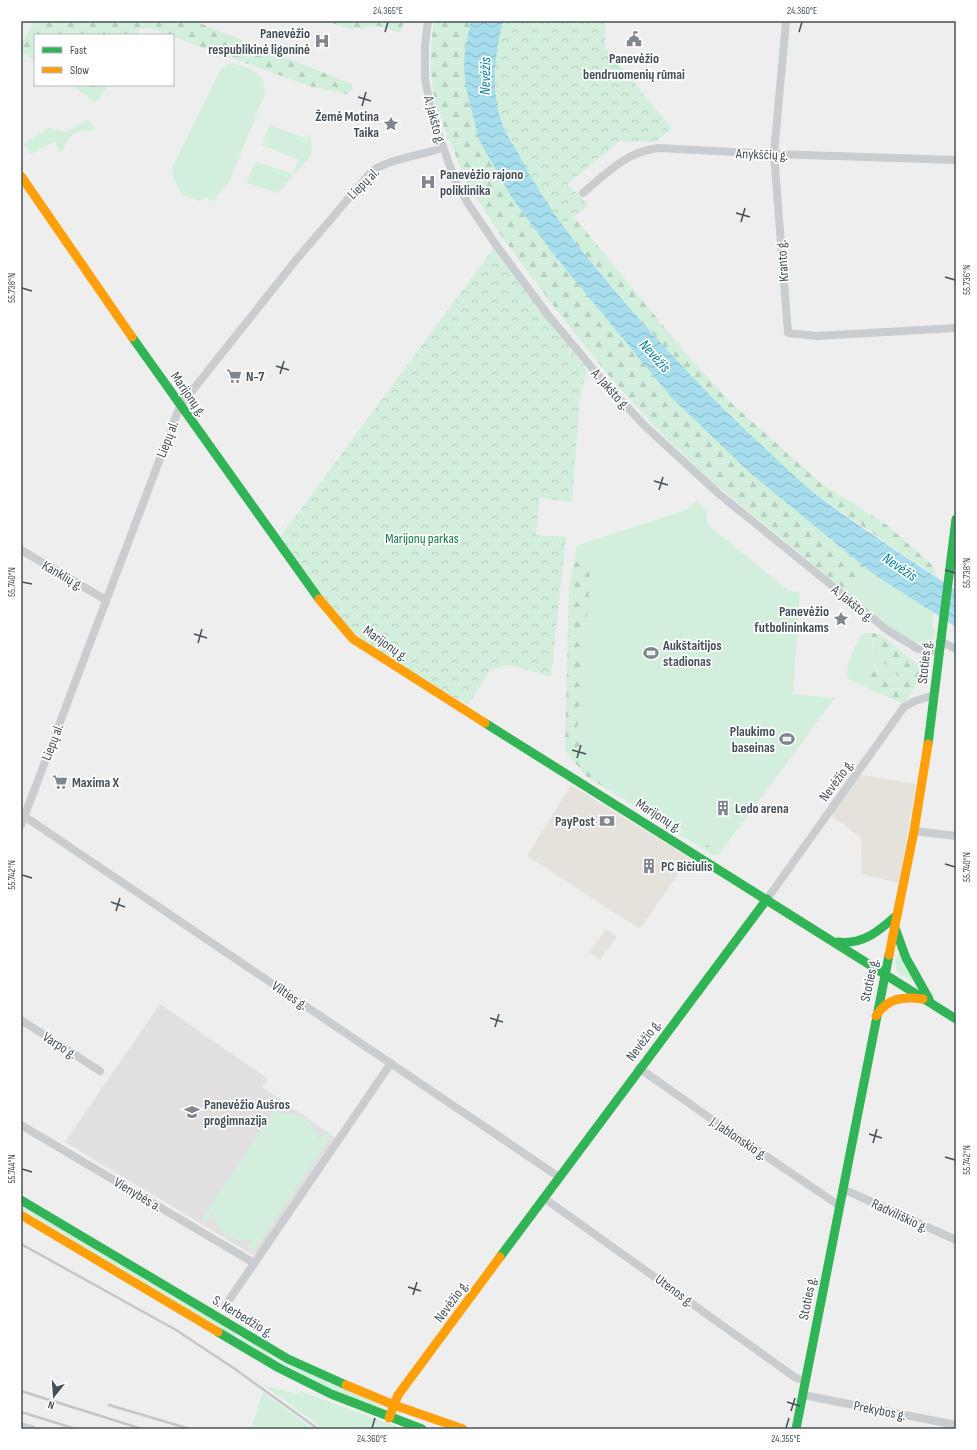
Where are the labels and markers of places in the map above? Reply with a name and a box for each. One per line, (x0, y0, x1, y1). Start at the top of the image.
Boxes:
place label: Panevėžio respublikinė ligoninė (208, 25, 310, 58)
public building icon: Panevėžio bendruomenių rūmai (625, 30, 643, 48)
hospital icon: Panevėžio respublikinė ligoninė (313, 32, 331, 50)
place label: Panevėžio bendruomenių rūmai (583, 50, 685, 83)
place label: Žemė Motina Taika (315, 108, 379, 141)
place icon: Žemė Motina Taika (382, 115, 400, 133)
place label: Panevėžio rajono poliklinika (440, 166, 523, 199)
hospital icon: Panevėžio rajono poliklinika (419, 173, 437, 191)
supermarket icon: N-7 (225, 367, 243, 385)
place label: N-7 (246, 368, 265, 385)
place label: Panevėžio futbolininkams (754, 603, 829, 636)
place icon: Panevėžio futbolininkams (832, 610, 850, 628)
place label: Aukštaitijos stadionas (662, 637, 722, 670)
sports icon: Aukštaitijos stadionas (642, 644, 660, 662)
place label: Plaukimo baseinas (730, 723, 775, 756)
sports icon: Plaukimo baseinas (778, 730, 796, 748)
supermarket icon: Maxima X (51, 773, 69, 791)
place label: Maxima X (72, 774, 119, 791)
building icon: Ledo arena (714, 799, 732, 817)
place label: Ledo arena (735, 800, 789, 817)
bank icon: PayPost (598, 812, 616, 830)
place label: PayPost (555, 813, 595, 830)
building icon: PC Bičiulis (640, 857, 658, 875)
place label: PC Bičiulis (661, 858, 712, 875)
place label: Panevėžio Aušros progimnazija (204, 1096, 290, 1129)
school or university icon: Panevėžio Aušros progimnazija (183, 1103, 201, 1121)

